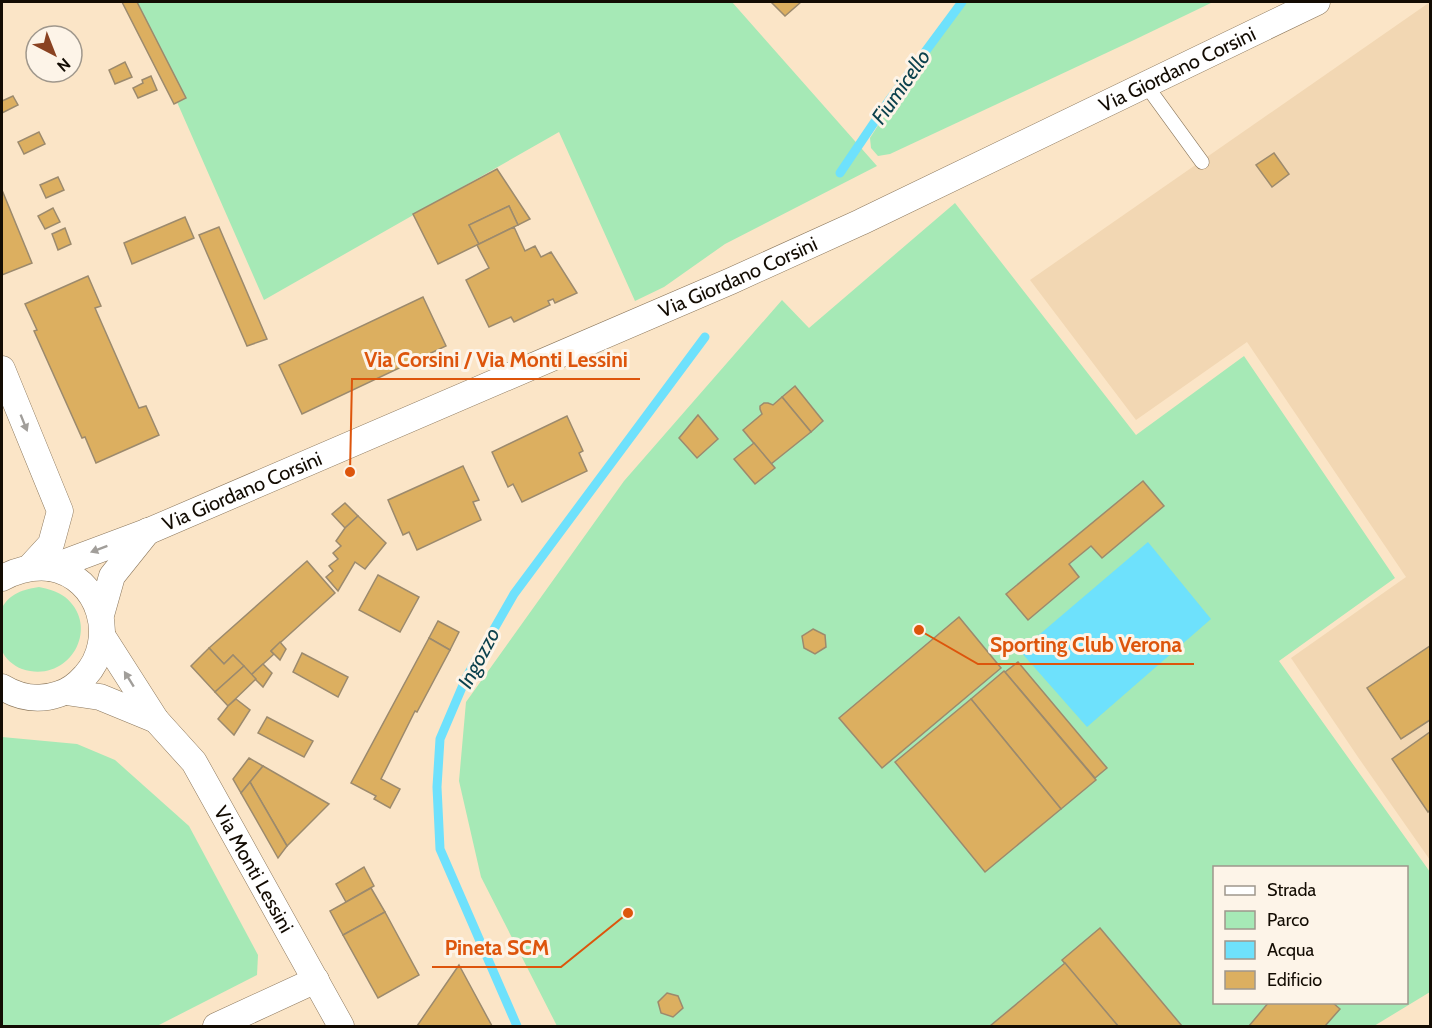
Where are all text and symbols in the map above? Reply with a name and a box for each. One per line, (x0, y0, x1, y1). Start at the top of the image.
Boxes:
street label: Via Giordano Corsini (1095, 21, 1259, 117)
north arrow (24, 24, 84, 84)
water label: Fiumicello (866, 45, 935, 129)
text: N (53, 54, 74, 76)
street label: Via Giordano Corsini (655, 232, 821, 323)
callout: Via Corsini / Via Monti Lessini (352, 340, 640, 379)
text: Via Corsini / Via Monti Lessini (364, 347, 628, 372)
one-way arrow (19, 414, 29, 432)
street label: Via Giordano Corsini (159, 446, 325, 536)
one-way arrow (90, 545, 108, 555)
water label: Ingozzo (452, 623, 505, 692)
callout: Sporting Club Verona (978, 625, 1194, 664)
text: Sporting Club Verona (990, 632, 1183, 657)
one-way arrow (124, 670, 135, 687)
street label: Via Monti Lessini (209, 802, 299, 937)
legend (1213, 866, 1408, 1004)
text: Strada (1267, 879, 1317, 901)
text: Parco (1267, 909, 1309, 931)
callout: Pineta SCM (432, 928, 561, 967)
text: Pineta SCM (445, 935, 549, 960)
text: Acqua (1267, 939, 1314, 961)
text: Edificio (1267, 969, 1322, 991)

